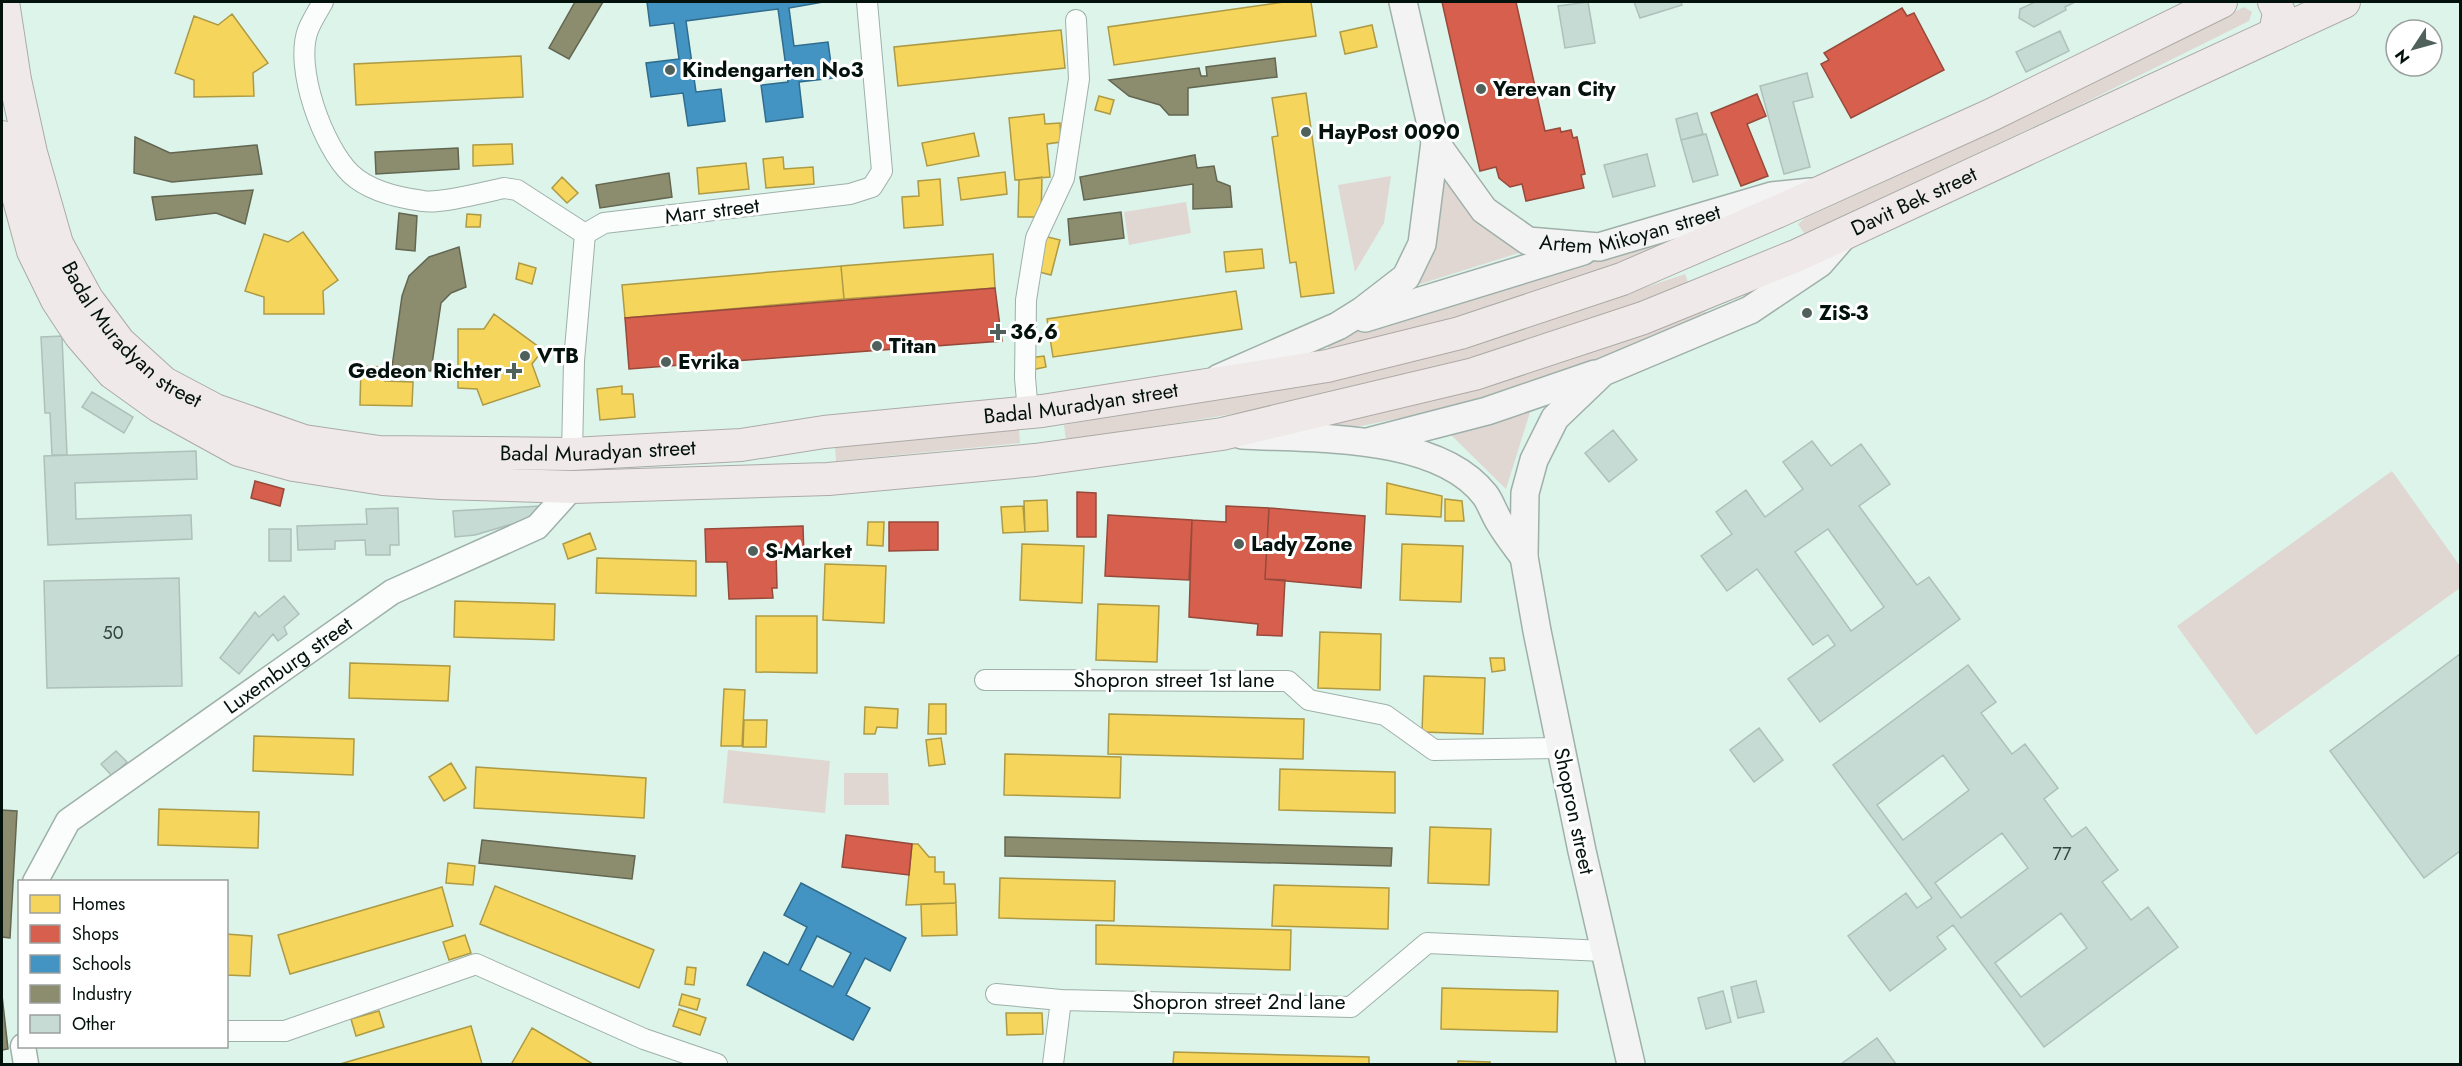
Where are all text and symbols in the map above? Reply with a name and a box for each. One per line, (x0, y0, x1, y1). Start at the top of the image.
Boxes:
north arrow (2384, 18, 2444, 78)
text: N (2389, 45, 2415, 68)
place label: Kindengarten No3 (682, 55, 864, 85)
marker: Kindengarten No3 (663, 63, 677, 77)
place label: Yerevan City (1492, 74, 1617, 104)
marker: Yerevan City (1474, 82, 1488, 96)
place label: HayPost 0090 (1318, 117, 1460, 147)
marker: HayPost 0090 (1299, 125, 1313, 139)
street label: Davit Bek street (1846, 159, 1982, 243)
street label: Marr street (663, 190, 761, 232)
street label: Artem Mikoyan street (1538, 197, 1724, 262)
street label: Badal Muradyan street (54, 256, 207, 415)
place label: ZiS-3 (1819, 298, 1869, 328)
marker: ZiS-3 (1800, 306, 1814, 320)
place label: 36,6 (1010, 317, 1058, 347)
marker: 36,6 (991, 325, 1005, 339)
place label: Titan (889, 331, 937, 361)
marker: Titan (870, 339, 884, 353)
place label: VTB (536, 341, 579, 371)
place label: Evrika (678, 347, 740, 377)
marker: VTB (518, 349, 532, 363)
marker: Evrika (659, 355, 673, 369)
place label: Gedeon Richter (348, 356, 502, 386)
marker: Gedeon Richter (507, 364, 521, 378)
street label: Badal Muradyan street (982, 375, 1180, 432)
street label: Badal Muradyan street (500, 432, 697, 469)
place label: Lady Zone (1251, 529, 1353, 559)
place label: S-Market (765, 536, 852, 566)
marker: Lady Zone (1232, 537, 1246, 551)
marker: S-Market (746, 544, 760, 558)
street label: Luxemburg street (218, 610, 359, 721)
house number: 50 (103, 620, 124, 646)
street label: Shopron street 1st lane (1073, 665, 1275, 695)
street label: Shopron street (1546, 745, 1602, 877)
house number: 77 (2053, 841, 2072, 867)
legend (18, 880, 228, 1048)
text: Homes (72, 891, 125, 917)
text: Shops (72, 921, 119, 947)
text: Schools (72, 951, 131, 977)
text: Industry (72, 981, 132, 1007)
street label: Shopron street 2nd lane (1132, 987, 1346, 1017)
text: Other (72, 1011, 116, 1037)

